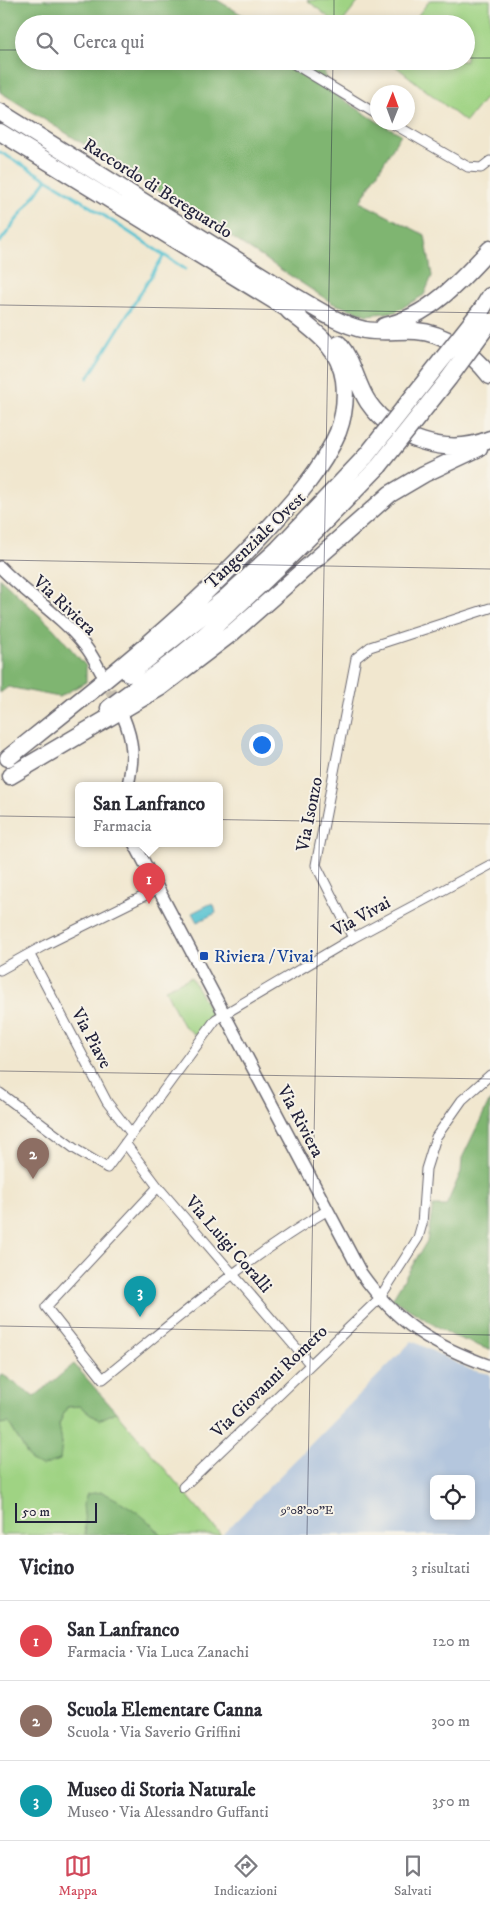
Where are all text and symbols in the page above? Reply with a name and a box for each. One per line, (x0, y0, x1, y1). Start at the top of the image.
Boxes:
search box (15, 15, 475, 70)
icon: search (33, 29, 61, 57)
text: Cerca qui (73, 31, 144, 54)
north arrow (370, 85, 415, 130)
street label: Raccordo di Bereguardo (79, 134, 236, 244)
street label: Tangenziale Ovest (201, 487, 311, 594)
street label: Via Riviera (27, 570, 101, 641)
your location (249, 732, 275, 758)
street label: Via Isonzo (292, 775, 328, 854)
popup (75, 782, 223, 847)
text: San Lanfranco (93, 793, 205, 816)
text: Farmacia (93, 816, 152, 836)
pin: 1 (133, 863, 165, 904)
street label: Via Vivai (327, 892, 395, 942)
place label: Riviera / Vivai (214, 946, 314, 968)
marker: Riviera / Vivai (198, 950, 210, 962)
street label: Via Piave (66, 1004, 116, 1073)
street label: Via Riviera (272, 1081, 328, 1162)
pin: 2 (17, 1138, 49, 1179)
street label: Via Luigi Coralli (179, 1191, 276, 1298)
pin: 3 (124, 1276, 156, 1317)
street label: Via Giovanni Romero (206, 1320, 333, 1444)
map controls (430, 1475, 475, 1520)
button: locate (430, 1475, 475, 1520)
scale bar (15, 1500, 98, 1523)
text: 50 m (22, 1503, 50, 1521)
text: 9°08'00"E (280, 1503, 334, 1518)
text: Vicino (20, 1555, 74, 1581)
text: 3 risultati (412, 1558, 470, 1578)
text: San Lanfranco (67, 1619, 179, 1642)
text: 1 (33, 1631, 39, 1651)
text: 120 m (432, 1631, 470, 1651)
text: Farmacia · Via Luca Zanachi (67, 1642, 249, 1662)
text: Scuola Elementare Canna (67, 1699, 262, 1722)
text: 2 (32, 1711, 40, 1731)
text: 300 m (431, 1711, 470, 1731)
text: Scuola · Via Saverio Griffini (67, 1722, 241, 1742)
text: Museo di Storia Naturale (67, 1779, 256, 1802)
text: 3 (33, 1791, 39, 1811)
text: 350 m (432, 1791, 470, 1811)
text: Museo · Via Alessandro Guffanti (67, 1802, 269, 1822)
tab: Mappa (58, 1852, 97, 1900)
tab: Indicazioni (214, 1852, 277, 1900)
tab: Salvati (394, 1852, 432, 1900)

